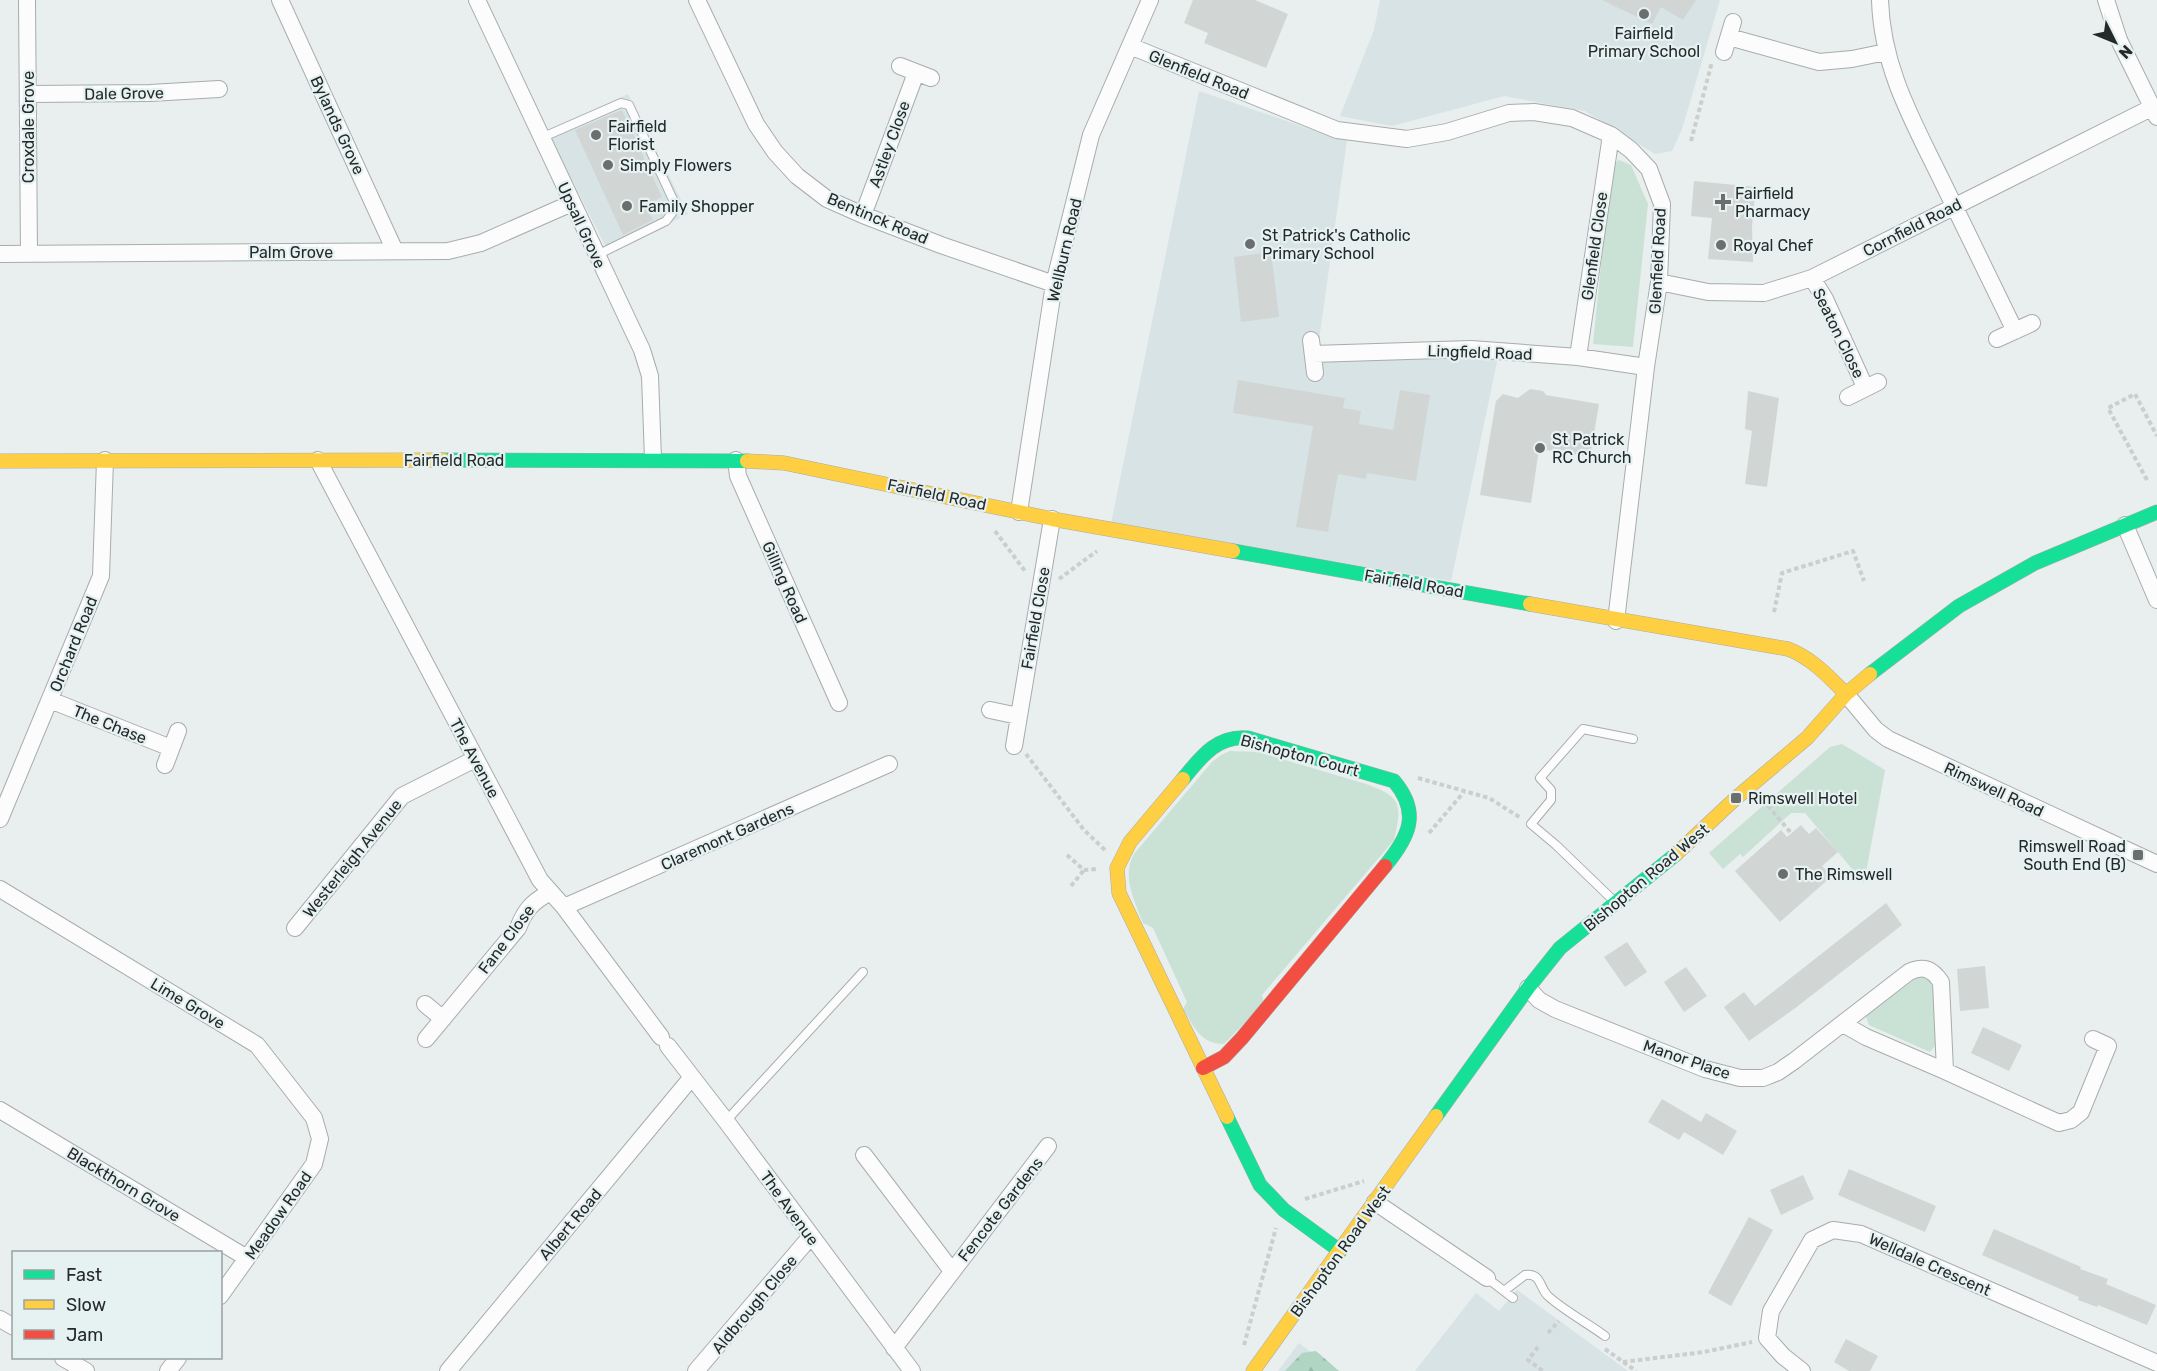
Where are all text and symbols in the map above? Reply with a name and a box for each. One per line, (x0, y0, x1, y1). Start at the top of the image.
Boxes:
marker: Fairfield Primary School (1637, 7, 1651, 21)
north arrow (2085, 12, 2145, 72)
place label: Fairfield Primary School (1588, 24, 1700, 61)
text: N (2115, 41, 2136, 63)
street label: Glenfield Road (1146, 46, 1252, 103)
street label: Croxdale Grove (19, 71, 38, 183)
street label: Bylands Grove (306, 73, 369, 178)
street label: Dale Grove (84, 83, 164, 104)
street label: Astley Close (865, 98, 914, 190)
place label: Fairfield Florist (608, 117, 667, 154)
marker: Fairfield Florist (589, 128, 603, 142)
place label: Simply Flowers (620, 156, 732, 175)
marker: Simply Flowers (601, 158, 615, 172)
street label: Upsall Grove (553, 179, 610, 271)
place label: Fairfield Pharmacy (1735, 184, 1811, 221)
street label: Bentinck Road (824, 189, 931, 248)
street label: Glenfield Close (1577, 191, 1612, 301)
street label: Cornfield Road (1860, 194, 1965, 261)
marker: Fairfield Pharmacy (1716, 195, 1730, 209)
street label: Wellburn Road (1043, 196, 1086, 304)
place label: Family Shopper (639, 197, 754, 216)
marker: Family Shopper (620, 199, 634, 213)
street label: Glenfield Road (1645, 207, 1670, 315)
place label: St Patrick's Catholic Primary School (1262, 226, 1411, 263)
place label: Royal Chef (1733, 236, 1814, 255)
marker: St Patrick's Catholic Primary School (1243, 237, 1257, 251)
marker: Royal Chef (1714, 238, 1728, 252)
street label: Palm Grove (249, 243, 333, 262)
street label: Seaton Close (1809, 285, 1868, 381)
street label: Lingfield Road (1427, 341, 1533, 364)
place label: St Patrick RC Church (1552, 430, 1632, 467)
marker: St Patrick RC Church (1533, 441, 1547, 455)
street label: Fairfield Road (404, 451, 504, 470)
street label: Fairfield Road (886, 475, 988, 514)
street label: Gilling Road (758, 538, 811, 626)
street label: Fairfield Close (1017, 565, 1054, 671)
street label: Fairfield Road (1363, 565, 1465, 602)
street label: Orchard Road (46, 594, 101, 695)
street label: The Chase (70, 701, 150, 748)
street label: The Avenue (446, 715, 503, 801)
street label: Bishopton Court (1239, 731, 1361, 780)
street label: Rimswell Road (1941, 758, 2047, 821)
place label: Rimswell Hotel (1748, 789, 1857, 808)
marker: Rimswell Hotel (1729, 791, 1743, 805)
street label: Westerleigh Avenue (299, 795, 406, 921)
street label: Claremont Gardens (658, 799, 797, 874)
street label: Bishopton Road West (1580, 819, 1713, 935)
place label: Rimswell Road South End (B) (2018, 837, 2126, 874)
marker: Rimswell Road South End (B) (2131, 848, 2145, 862)
place label: The Rimswell (1795, 865, 1892, 884)
marker: The Rimswell (1776, 867, 1790, 881)
street label: Fane Close (474, 901, 538, 977)
street label: Lime Grove (147, 974, 228, 1033)
street label: Manor Place (1641, 1036, 1733, 1083)
street label: Blackthorn Grove (64, 1143, 184, 1226)
street label: Fencote Gardens (954, 1153, 1047, 1265)
street label: The Avenue (756, 1167, 823, 1249)
street label: Meadow Road (241, 1168, 316, 1263)
street label: Bishopton Road West (1286, 1182, 1394, 1321)
street label: Albert Road (535, 1185, 606, 1264)
street label: Welldale Crescent (1866, 1229, 1994, 1300)
legend (12, 1251, 222, 1359)
street label: Aldbrough Close (708, 1251, 801, 1357)
text: Fast (66, 1264, 102, 1286)
text: Slow (66, 1294, 106, 1316)
text: Jam (66, 1324, 103, 1346)

